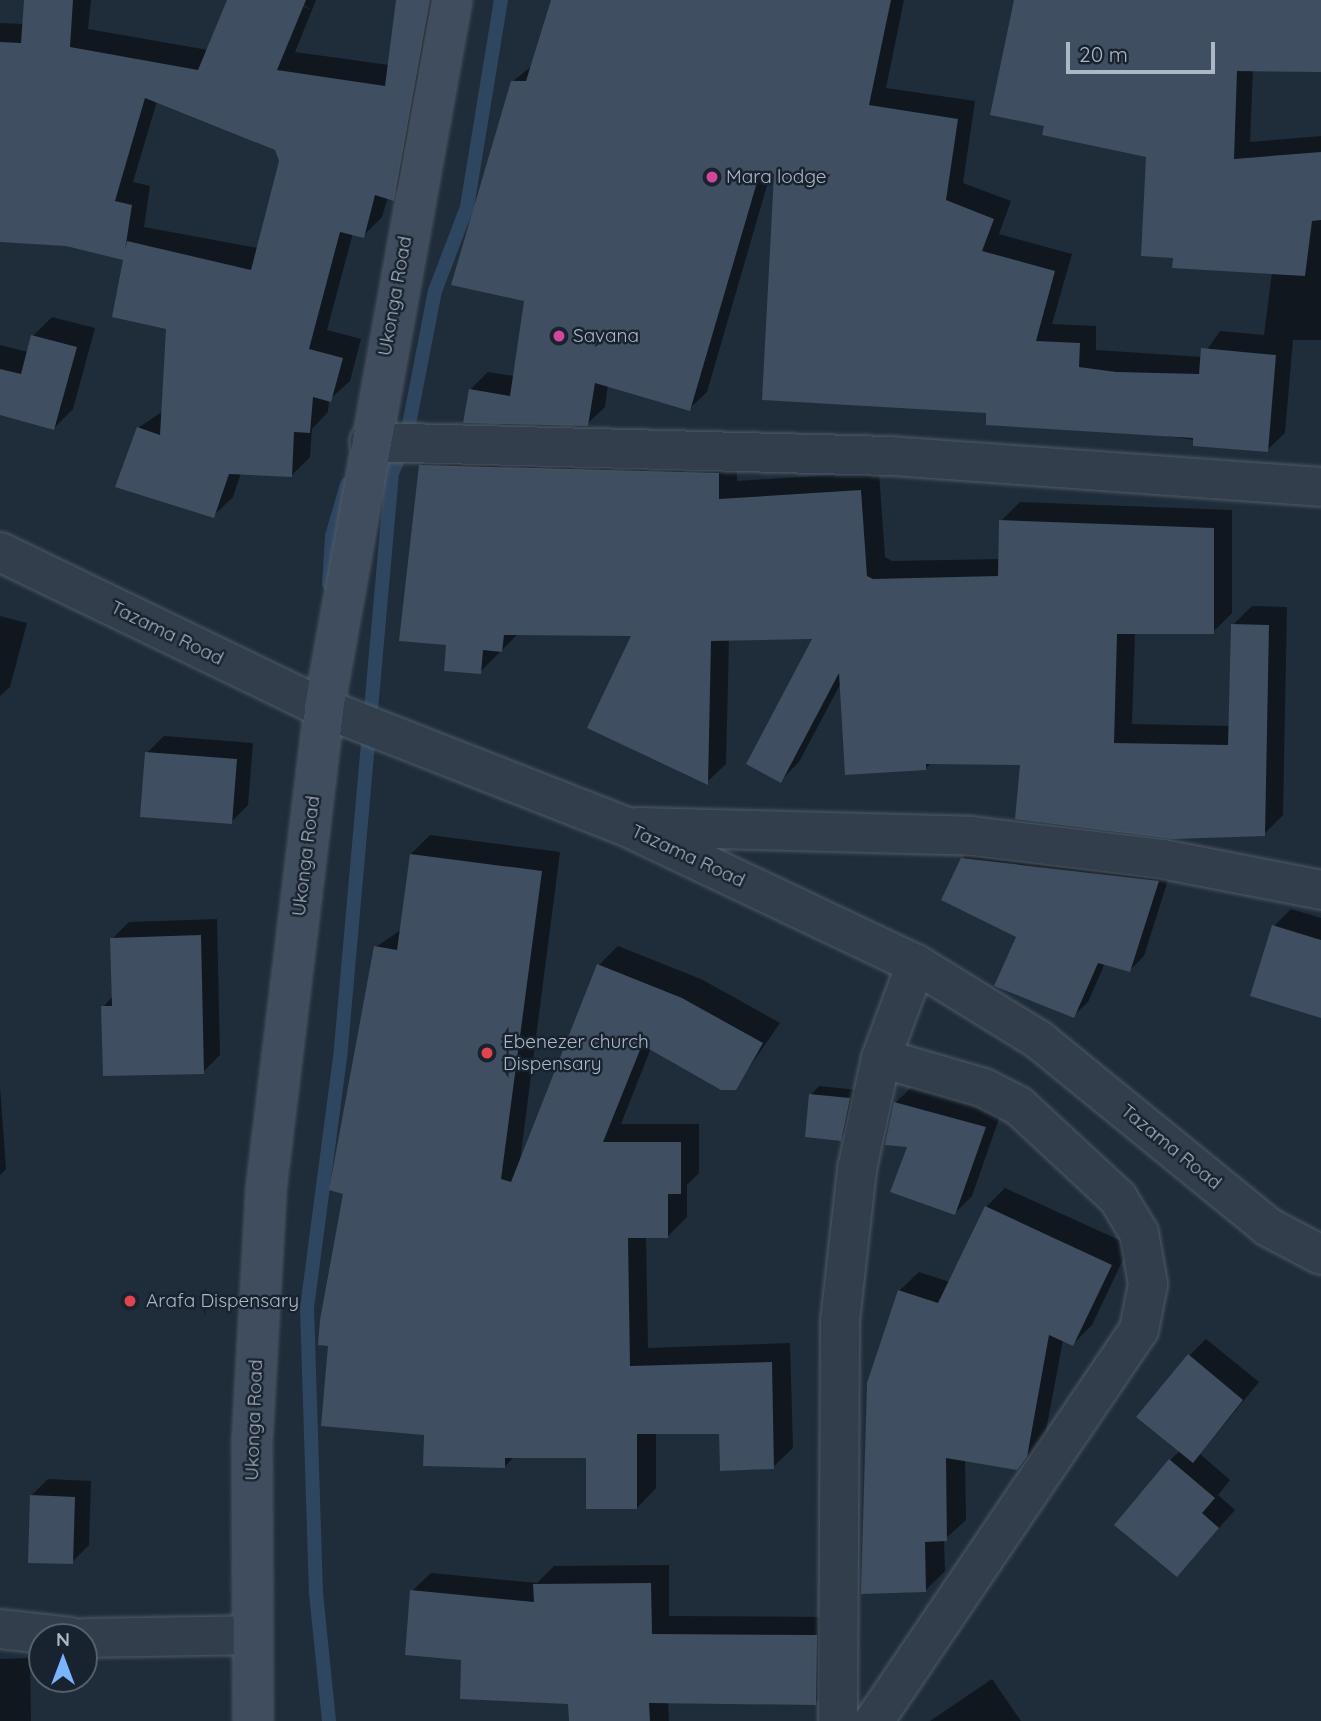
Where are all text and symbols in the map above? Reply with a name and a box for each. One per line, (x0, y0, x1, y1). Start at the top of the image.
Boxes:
scale bar (1069, 28, 1218, 72)
text: 20 m (1079, 41, 1128, 67)
place label: Mara lodge (726, 166, 826, 188)
marker: Mara lodge (704, 169, 720, 185)
street label: Ukonga Road (373, 234, 417, 358)
place label: Savana (573, 325, 639, 347)
marker: Savana (551, 328, 567, 344)
street label: Tazama Road (107, 596, 227, 670)
street label: Ukonga Road (287, 794, 325, 918)
street label: Tazama Road (628, 820, 748, 892)
place label: Ebenezer church Dispensary (503, 1031, 649, 1075)
marker: Ebenezer church Dispensary (477, 1043, 497, 1063)
street label: Tazama Road (1116, 1099, 1226, 1195)
place label: Arafa Dispensary (146, 1290, 299, 1312)
marker: Arafa Dispensary (120, 1291, 140, 1311)
street label: Ukonga Road (240, 1359, 268, 1481)
north arrow (28, 1623, 98, 1693)
text: N (56, 1627, 70, 1651)

